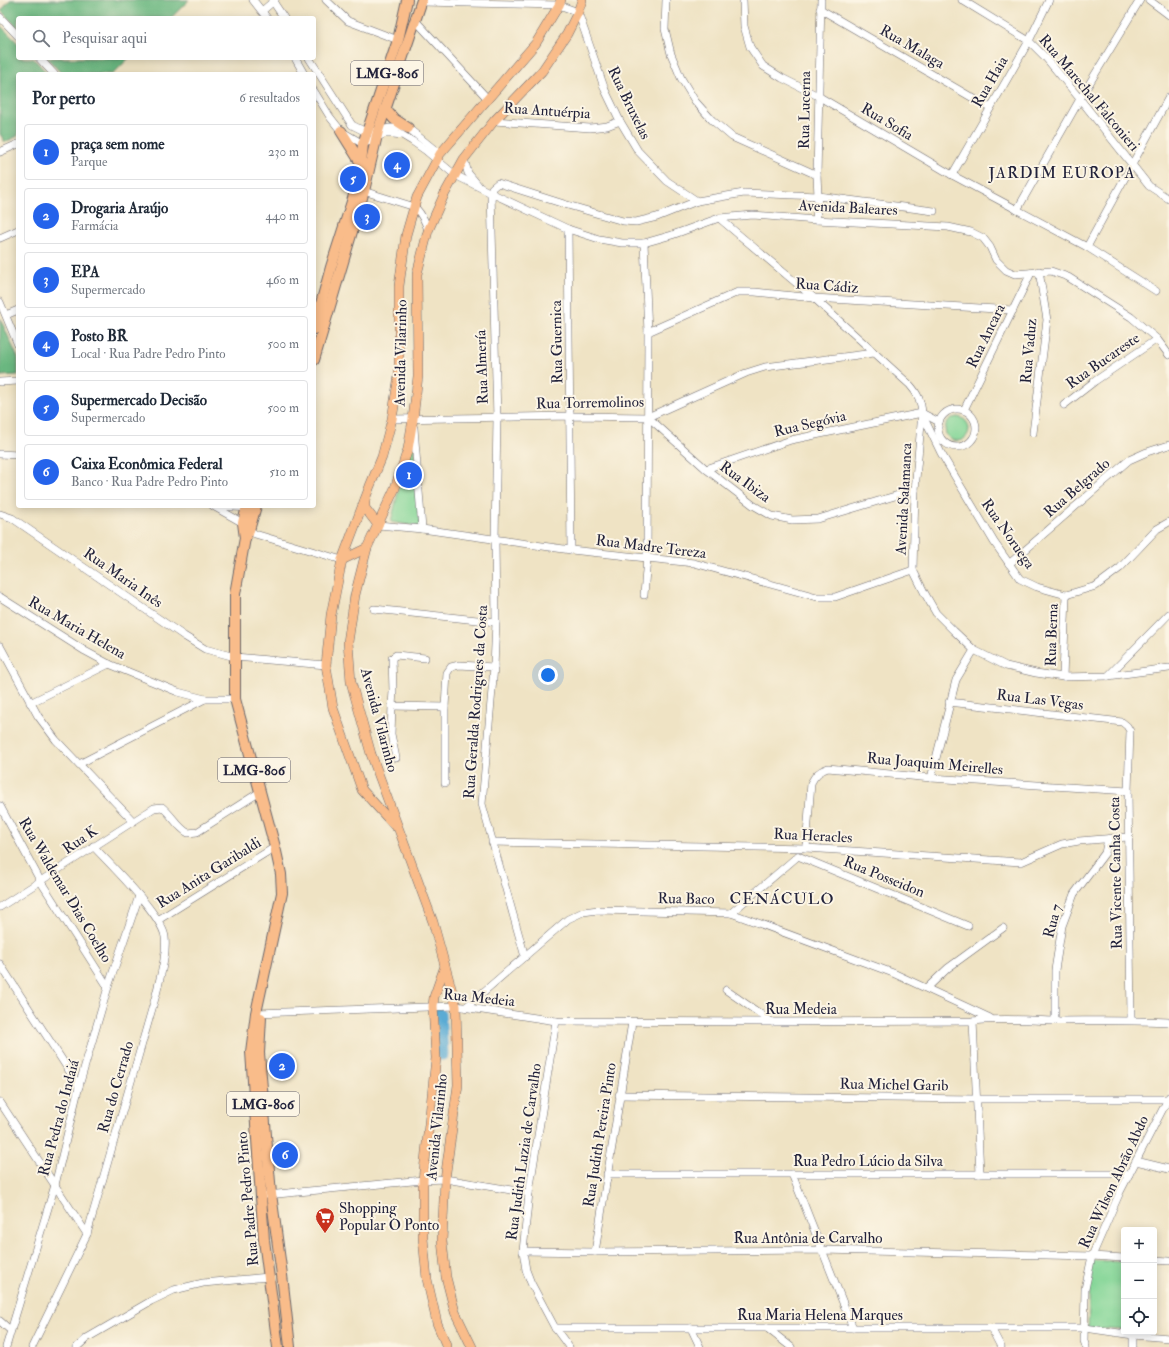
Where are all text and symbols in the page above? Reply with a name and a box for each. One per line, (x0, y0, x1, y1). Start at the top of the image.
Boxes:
search box (16, 16, 316, 60)
street label: Rua Malaga (876, 21, 949, 74)
icon: search (30, 27, 52, 49)
text: Pesquisar aqui (62, 29, 147, 48)
street label: Rua Marechal Falconieri (1035, 31, 1143, 155)
street label: Rua Haia (968, 52, 1013, 111)
road number: LMG-806 (351, 61, 423, 85)
street label: Rua Bruxelas (603, 63, 655, 143)
street label: Rua Lucerna (795, 70, 815, 149)
text: Por perto (32, 88, 95, 109)
text: 6 resultados (239, 90, 300, 106)
street label: Rua Antuérpia (503, 98, 592, 125)
street label: Rua Sofia (857, 99, 917, 145)
text: praça sem nome (71, 135, 165, 154)
text: 1 (44, 144, 48, 160)
text: 230 m (268, 144, 299, 160)
pin: 4 (384, 150, 410, 180)
text: Parque (71, 154, 107, 170)
district label: JARDIM EUROPA (987, 163, 1136, 184)
pin: 5 (340, 164, 366, 194)
street label: Avenida Baleares (797, 196, 898, 220)
text: Drogaria Araújo (71, 199, 168, 218)
pin: 3 (354, 202, 380, 232)
text: 2 (43, 208, 49, 224)
text: 440 m (265, 208, 299, 224)
text: Farmácia (71, 218, 118, 234)
text: EPA (71, 263, 100, 282)
text: 3 (44, 272, 49, 288)
text: 460 m (266, 272, 299, 288)
street label: Rua Cádiz (795, 274, 859, 298)
text: Supermercado (71, 282, 145, 298)
street label: Avenida Vilarinho (391, 299, 411, 408)
street label: Rua Guernica (547, 299, 567, 384)
street label: Rua Ancara (962, 300, 1010, 371)
street label: Rua Vaduz (1017, 317, 1041, 385)
text: Posto BR (71, 327, 127, 346)
street label: Rua Almería (471, 329, 493, 405)
street label: Rua Bucareste (1063, 329, 1143, 393)
text: 4 (42, 336, 50, 352)
text: 500 m (267, 336, 299, 352)
text: Local · Rua Padre Pedro Pinto (71, 346, 226, 362)
text: Supermercado Decisão (71, 391, 207, 410)
street label: Rua Torremolinos (536, 393, 644, 413)
text: 5 (43, 400, 49, 416)
text: 500 m (267, 400, 299, 416)
street label: Rua Segóvia (772, 406, 849, 442)
text: Supermercado (71, 410, 145, 426)
street label: Avenida Salamanca (892, 442, 916, 557)
street label: Rua Belgrado (1040, 454, 1114, 522)
text: Caixa Econômica Federal (71, 455, 223, 474)
street label: Rua Ibiza (716, 457, 775, 507)
pin: 1 (396, 460, 422, 490)
text: 6 (43, 464, 49, 480)
text: 510 m (269, 464, 299, 480)
text: Banco · Rua Padre Pedro Pinto (71, 474, 228, 490)
street label: Rua Noruega (977, 495, 1040, 573)
street label: Rua Madre Tereza (595, 531, 708, 563)
street label: Rua Maria Inês (80, 544, 166, 612)
street label: Rua Maria Helena (25, 592, 130, 664)
street label: Rua Berna (1041, 602, 1063, 667)
street label: Rua Geralda Rodrigues da Costa (460, 604, 492, 800)
street label: Avenida Vilarinho (356, 665, 402, 774)
your location (538, 665, 558, 685)
street label: Rua Las Vegas (995, 685, 1085, 715)
street label: Rua Joaquim Meirelles (866, 749, 1004, 780)
road number: LMG-806 (218, 758, 290, 782)
street label: Rua Vicente Canha Costa (1105, 796, 1127, 950)
street label: Rua Waldemar Dias Coelho (14, 814, 116, 966)
street label: Rua K (59, 821, 102, 859)
street label: Rua Heracles (773, 824, 853, 848)
street label: Rua Anita Garibaldi (153, 833, 265, 913)
street label: Rua Posseidon (841, 852, 928, 902)
district label: CENÁCULO (730, 888, 834, 909)
street label: Rua Baco (657, 889, 715, 909)
street label: Rua 7 (1039, 902, 1067, 940)
street label: Rua Medeia (442, 985, 517, 1011)
street label: Rua Medeia (765, 1000, 838, 1019)
street label: Rua do Cerrado (94, 1039, 138, 1135)
pin: 2 (269, 1051, 295, 1081)
street label: Rua Pedra do Indaiá (34, 1057, 84, 1178)
street label: Rua Judith Pereira Pinto (579, 1061, 622, 1209)
street label: Rua Judith Luzia de Carvalho (502, 1062, 547, 1242)
street label: Avenida Vilarinho (422, 1073, 452, 1182)
street label: Rua Michel Garib (839, 1075, 949, 1095)
road number: LMG-806 (227, 1092, 299, 1116)
street label: Rua Wilson Abrão Abdo (1075, 1113, 1153, 1251)
street label: Rua Padre Pedro Pinto (233, 1131, 263, 1267)
pin: 6 (272, 1140, 298, 1170)
street label: Rua Pedro Lúcio da Silva (793, 1152, 944, 1171)
place label: Shopping Popular O Ponto (339, 1199, 439, 1236)
supermarket icon: Shopping Popular O Ponto (314, 1206, 336, 1234)
map controls (1121, 1227, 1157, 1335)
button: + (1121, 1227, 1157, 1263)
street label: Rua Antônia de Carvalho (733, 1229, 883, 1248)
button: − (1121, 1263, 1157, 1299)
button: locate (1121, 1299, 1157, 1335)
street label: Rua Maria Helena Marques (737, 1306, 903, 1325)

